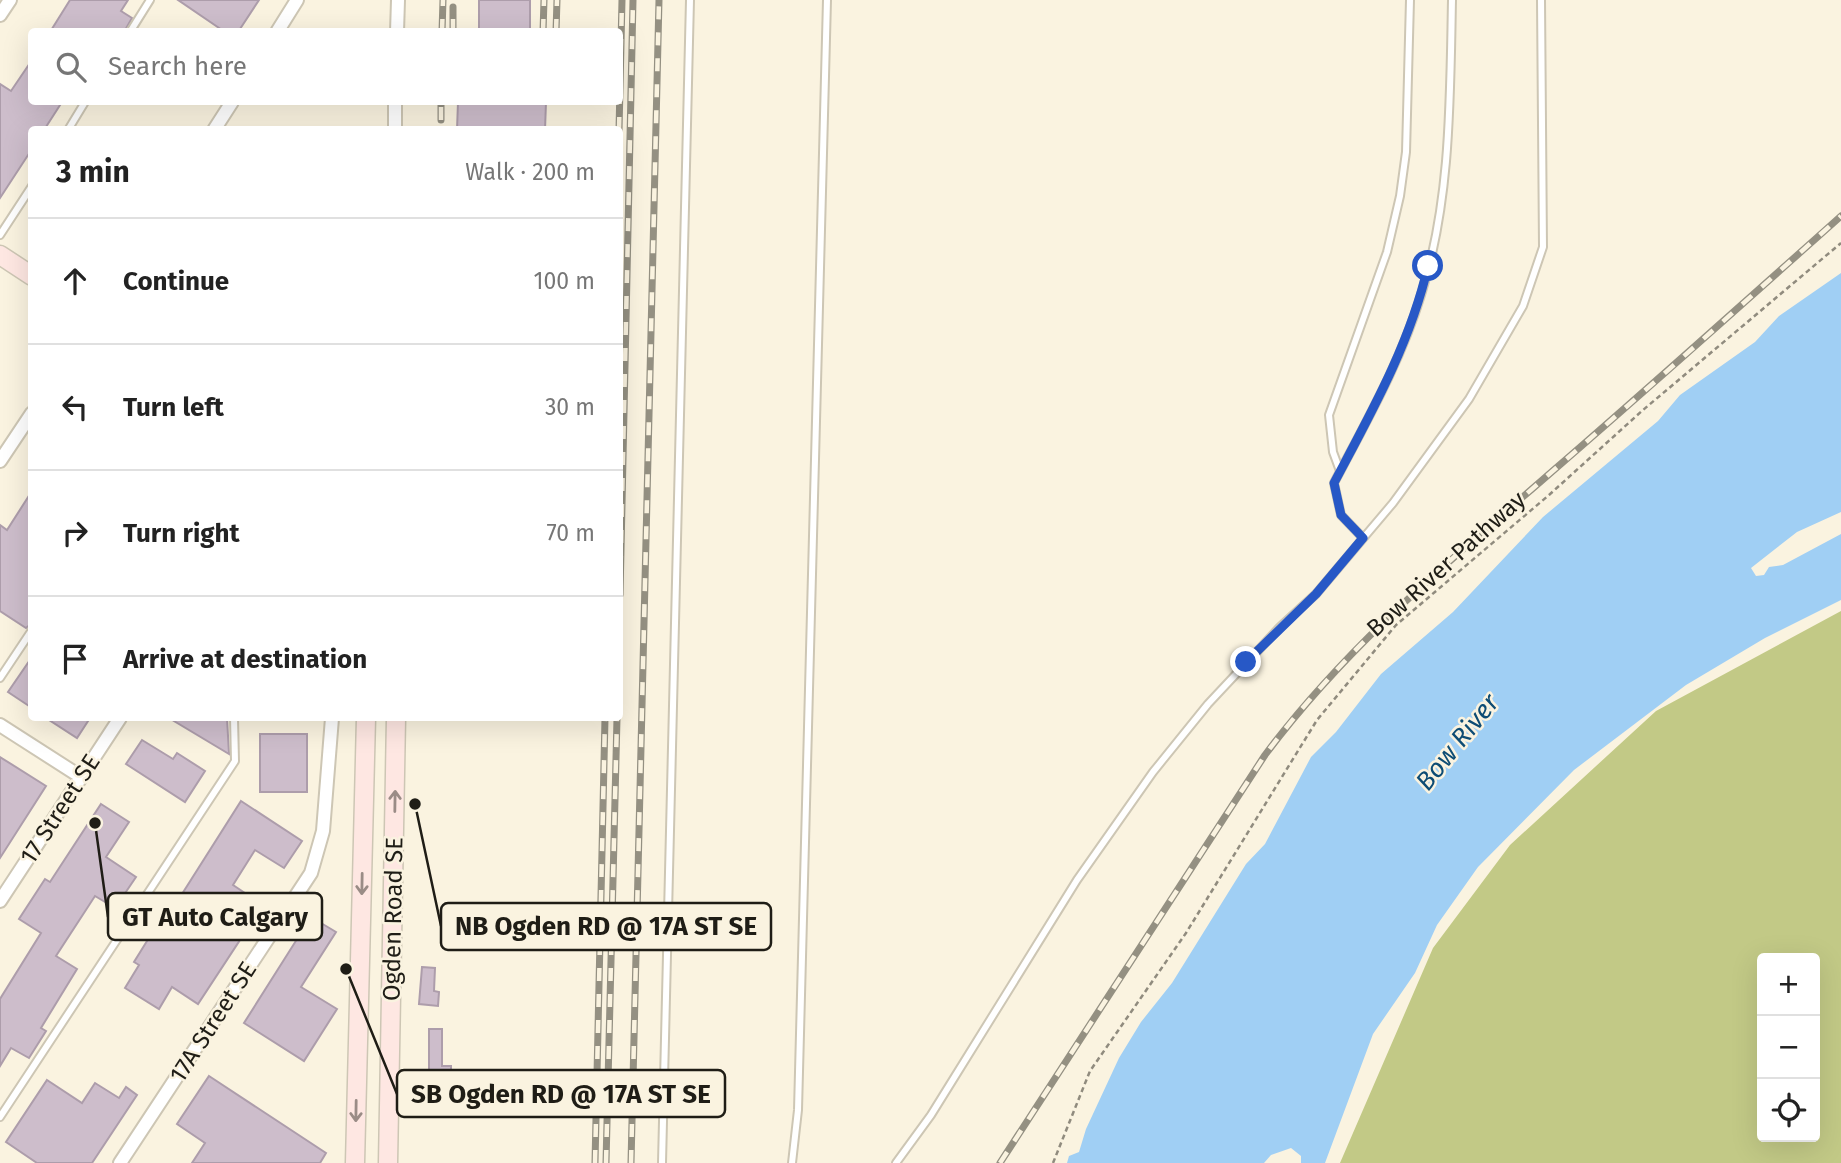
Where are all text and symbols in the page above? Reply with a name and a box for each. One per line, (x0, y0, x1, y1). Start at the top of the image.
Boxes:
search box (28, 28, 623, 105)
icon: search (52, 48, 90, 86)
text: Search here (108, 51, 247, 82)
text: 3 min (56, 154, 130, 190)
text: Walk · 200 m (465, 158, 595, 186)
route start (1412, 250, 1443, 281)
icon: ahead (56, 262, 94, 300)
text: Continue (123, 266, 229, 297)
text: 100 m (534, 267, 595, 295)
icon: left (56, 388, 94, 426)
text: Turn left (123, 392, 224, 423)
text: 30 m (545, 393, 595, 421)
street label: Bow River Pathway (1361, 485, 1531, 643)
icon: right (56, 514, 94, 552)
text: Turn right (123, 518, 240, 549)
text: 70 m (546, 519, 595, 547)
icon: arrive (56, 640, 94, 678)
text: Arrive at destination (123, 644, 367, 675)
route end (1230, 646, 1261, 677)
water label: Bow River (1409, 687, 1506, 797)
street label: 17 Street SE (14, 749, 106, 869)
one-way arrow (388, 790, 402, 813)
street label: Ogden Road SE (378, 837, 408, 1001)
one-way arrow (355, 872, 368, 895)
callout: GT Auto Calgary (108, 893, 322, 940)
text: GT Auto Calgary (122, 902, 308, 933)
callout: NB Ogden RD @ 17A ST SE (441, 903, 771, 950)
text: NB Ogden RD @ 17A ST SE (455, 911, 757, 942)
map controls (1757, 953, 1820, 1142)
button: + (1757, 953, 1820, 1016)
street label: 17A Street SE (164, 957, 262, 1087)
button: − (1757, 1016, 1820, 1079)
callout: SB Ogden RD @ 17A ST SE (397, 1070, 725, 1117)
text: SB Ogden RD @ 17A ST SE (411, 1079, 711, 1110)
button: locate (1757, 1079, 1820, 1142)
one-way arrow (350, 1099, 363, 1122)

